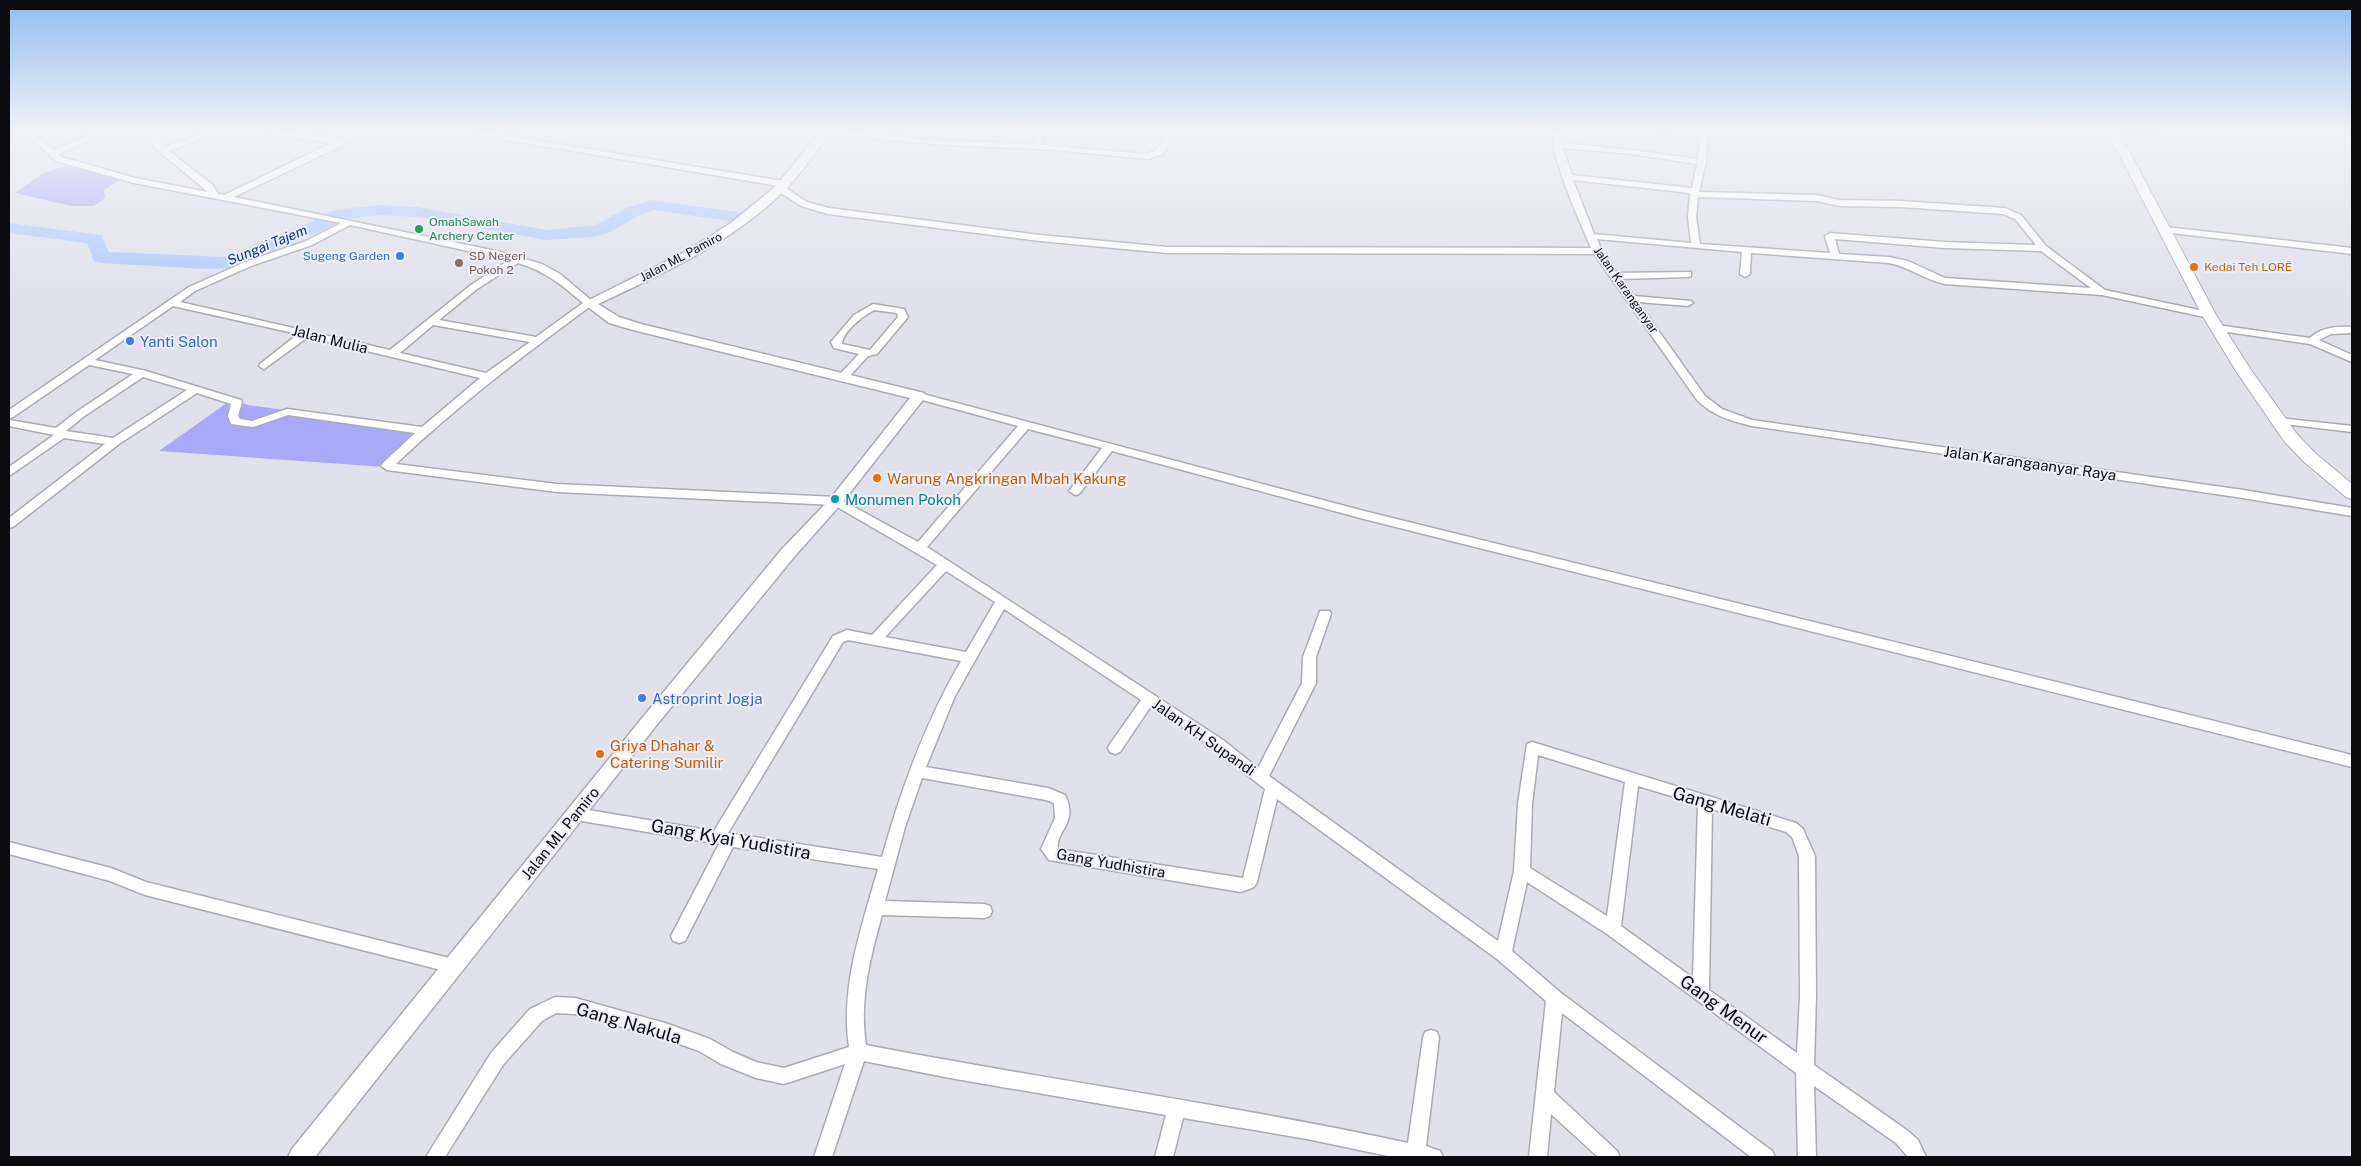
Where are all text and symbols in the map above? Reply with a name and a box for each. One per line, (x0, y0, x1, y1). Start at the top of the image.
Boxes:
place label: OmahSawah Archery Center (429, 215, 514, 243)
water label: Sungai Tajem (225, 222, 309, 268)
marker: OmahSawah Archery Center (413, 223, 425, 235)
street label: Jalan ML Pamiro (638, 229, 725, 284)
street label: Jalan Karanganyar (1591, 244, 1661, 336)
place label: Sugeng Garden (303, 249, 390, 263)
place label: SD Negeri Pokoh 2 (469, 249, 526, 277)
marker: Sugeng Garden (394, 250, 406, 262)
marker: SD Negeri Pokoh 2 (453, 257, 465, 269)
place label: Kedai Teh LORĒ (2204, 260, 2292, 274)
marker: Kedai Teh LORĒ (2188, 261, 2200, 273)
street label: Jalan Mulia (290, 321, 370, 357)
place label: Yanti Salon (140, 333, 218, 350)
marker: Yanti Salon (124, 335, 136, 347)
street label: Jalan Karangaanyar Raya (1943, 442, 2117, 484)
place label: Warung Angkringan Mbah Kakung (887, 470, 1127, 487)
marker: Warung Angkringan Mbah Kakung (871, 472, 883, 484)
place label: Monumen Pokoh (845, 491, 961, 508)
marker: Monumen Pokoh (829, 493, 841, 505)
place label: Astroprint Jogja (652, 690, 763, 707)
marker: Astroprint Jogja (636, 692, 648, 704)
street label: Jalan KH Supandi (1149, 695, 1259, 779)
place label: Griya Dhahar & Catering Sumilir (610, 737, 724, 771)
marker: Griya Dhahar & Catering Sumilir (594, 748, 606, 760)
street label: Gang Melati (1670, 782, 1774, 830)
street label: Jalan ML Pamiro (518, 784, 602, 882)
street label: Gang Kyai Yudistira (649, 815, 813, 863)
street label: Gang Yudhistira (1055, 845, 1167, 881)
street label: Gang Menur (1676, 970, 1772, 1048)
street label: Gang Nakula (574, 998, 684, 1048)

